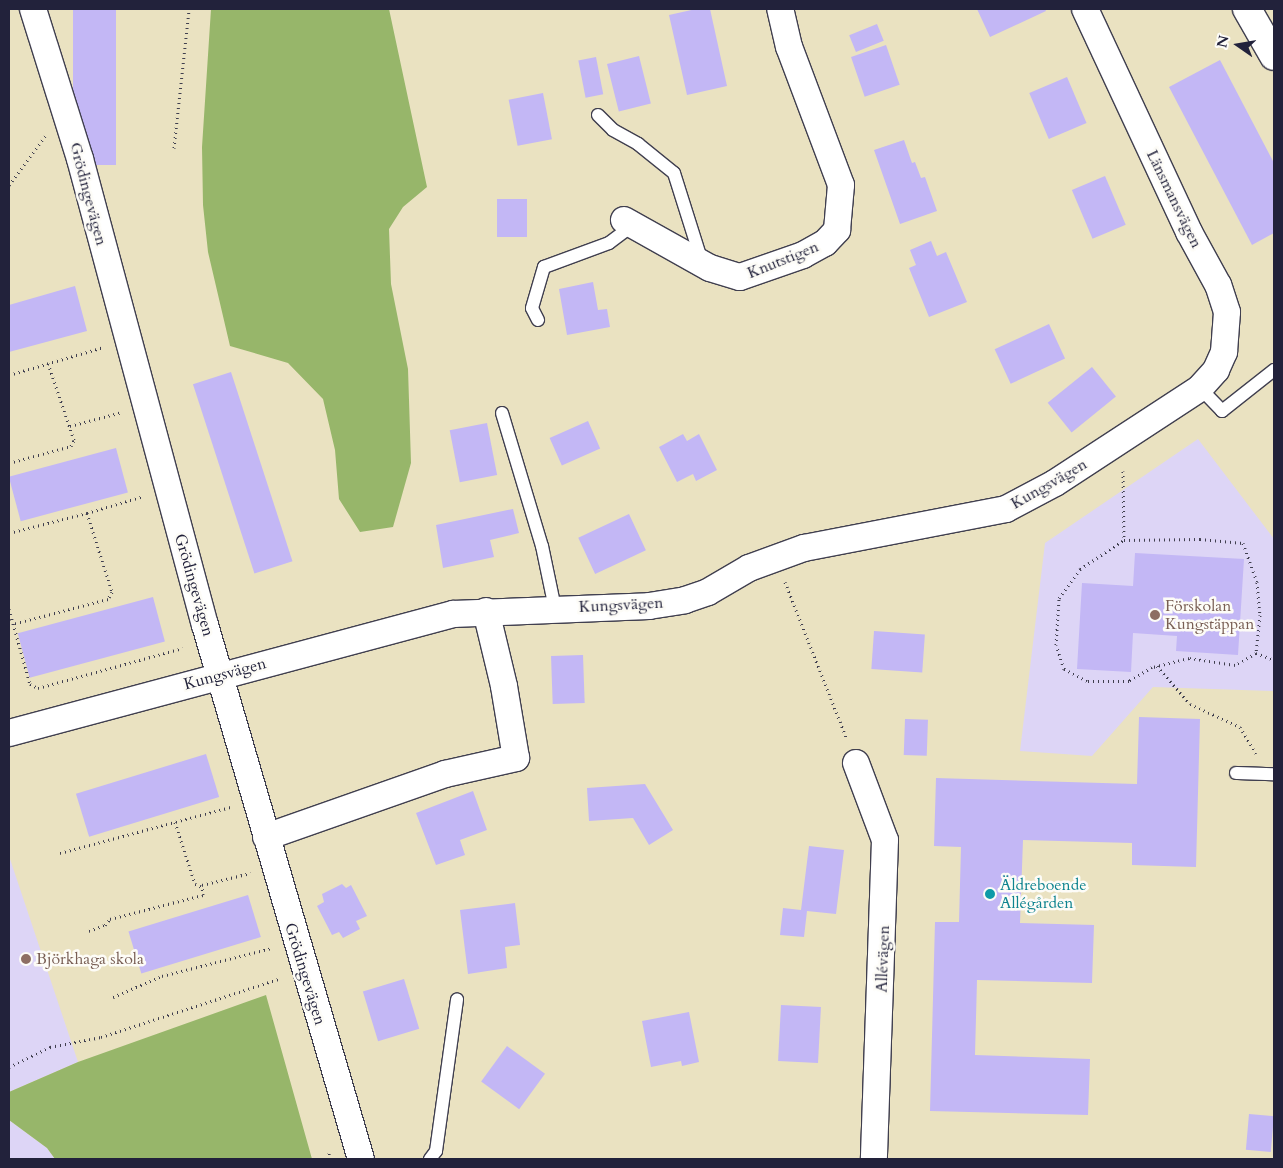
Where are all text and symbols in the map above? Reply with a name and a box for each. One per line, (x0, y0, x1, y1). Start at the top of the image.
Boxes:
north arrow (1213, 20, 1263, 70)
text: N (1212, 33, 1234, 50)
street label: Grödingevägen (65, 140, 111, 248)
street label: Länsmansvägen (1142, 147, 1206, 251)
street label: Knutstigen (745, 237, 821, 283)
street label: Kungsvägen (1008, 455, 1090, 513)
street label: Grödingevägen (170, 531, 218, 639)
street label: Kungsvägen (578, 593, 664, 617)
place label: Förskolan Kungstäppan (1165, 596, 1254, 634)
marker: Förskolan Kungstäppan (1149, 609, 1161, 621)
street label: Kungsvägen (182, 654, 268, 694)
place label: Äldreboende Allégården (1000, 875, 1086, 913)
marker: Äldreboende Allégården (984, 888, 996, 900)
street label: Grödingevägen (280, 921, 330, 1027)
street label: Allévägen (872, 925, 894, 993)
place label: Björkhaga skola (36, 949, 144, 969)
marker: Björkhaga skola (20, 953, 32, 965)

